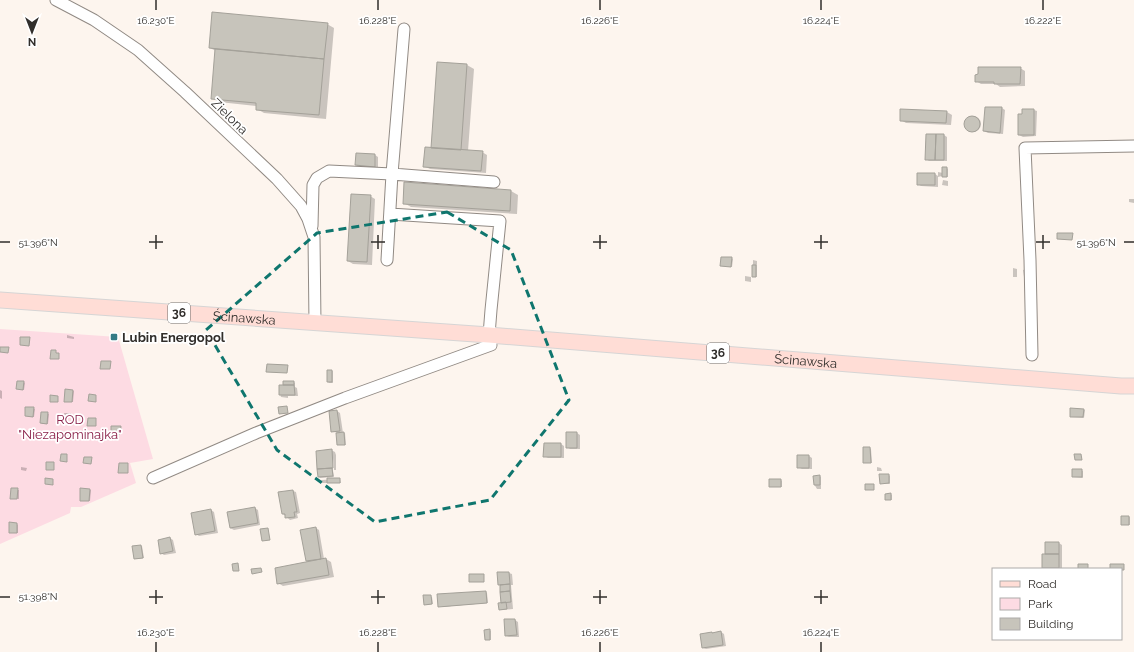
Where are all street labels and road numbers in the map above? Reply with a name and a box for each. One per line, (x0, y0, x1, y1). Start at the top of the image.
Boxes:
street label: Zielona (208, 95, 251, 137)
road number: 36 (168, 303, 190, 323)
street label: Ścinawska (212, 307, 276, 328)
road number: 36 (707, 343, 729, 363)
street label: Ścinawska (774, 350, 838, 371)

